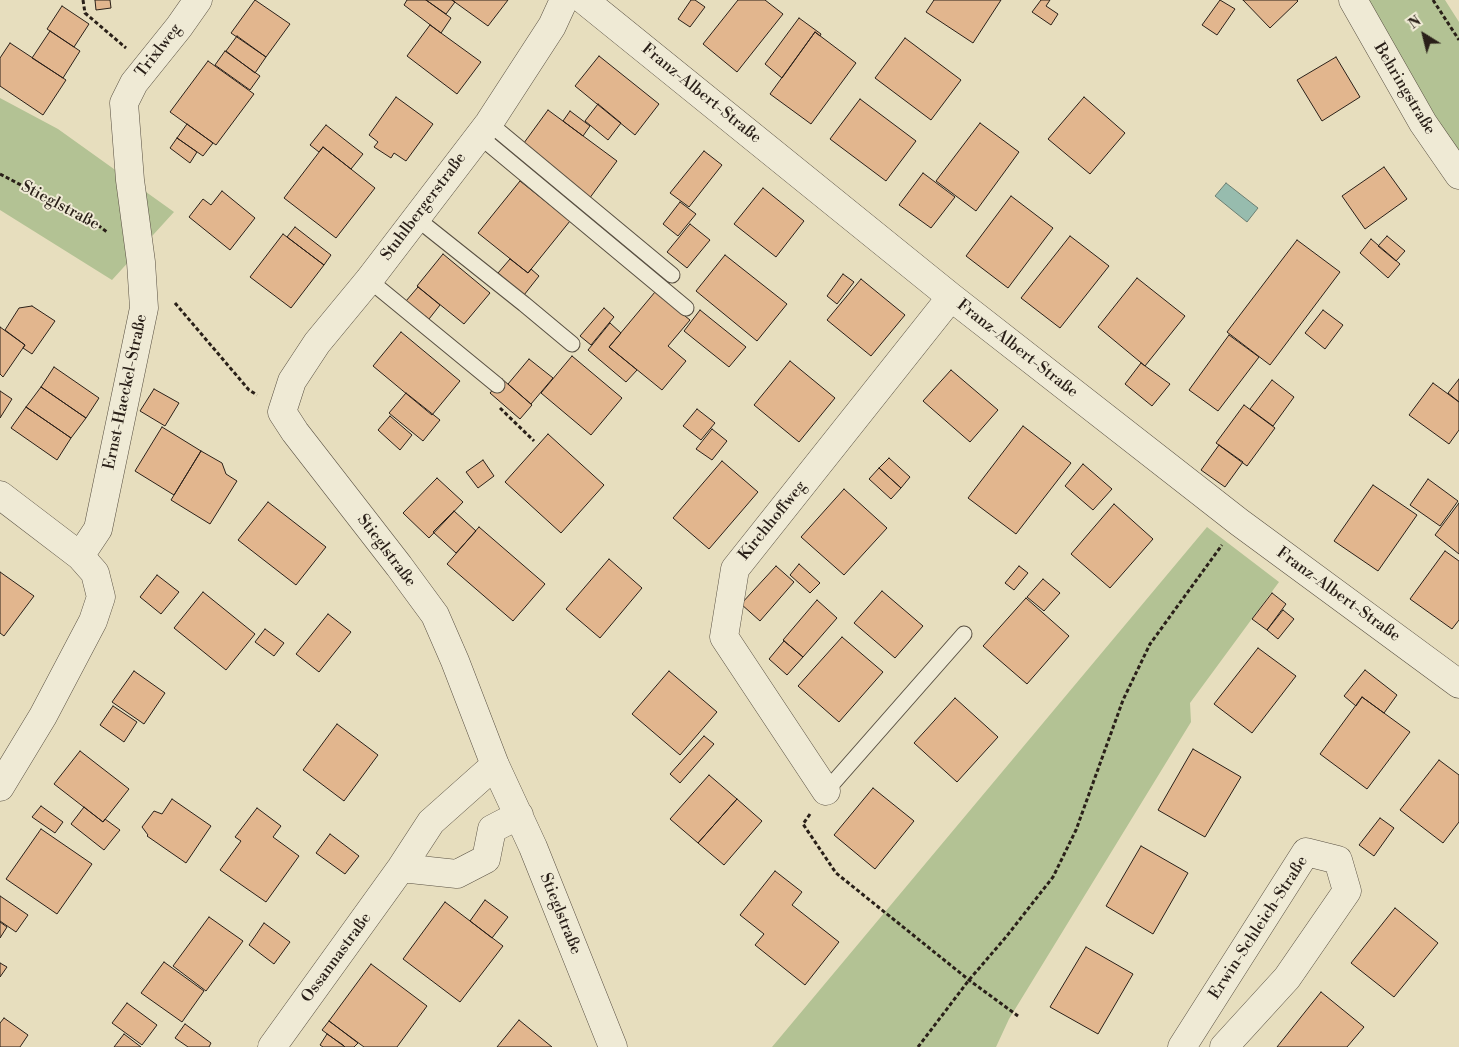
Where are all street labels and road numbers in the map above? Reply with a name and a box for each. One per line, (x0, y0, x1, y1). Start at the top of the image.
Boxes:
street label: Trixlweg (132, 20, 186, 82)
street label: Behringstraße (1369, 39, 1439, 139)
street label: Franz-Albert-Straße (637, 40, 765, 148)
street label: Stuhlbergerstraße (377, 149, 471, 265)
street label: Stieglstraße (18, 177, 102, 235)
street label: Franz-Albert-Straße (953, 296, 1081, 402)
street label: Ernst-Haeckel-Straße (100, 312, 152, 472)
street label: Kirchhoffweg (735, 477, 811, 565)
street label: Stieglstraße (352, 511, 420, 591)
street label: Franz-Albert-Straße (1272, 544, 1404, 646)
street label: Erwin-Schleich-Straße (1205, 853, 1313, 1003)
street label: Stieglstraße (535, 871, 585, 957)
street label: Ossannastraße (298, 909, 376, 1007)

